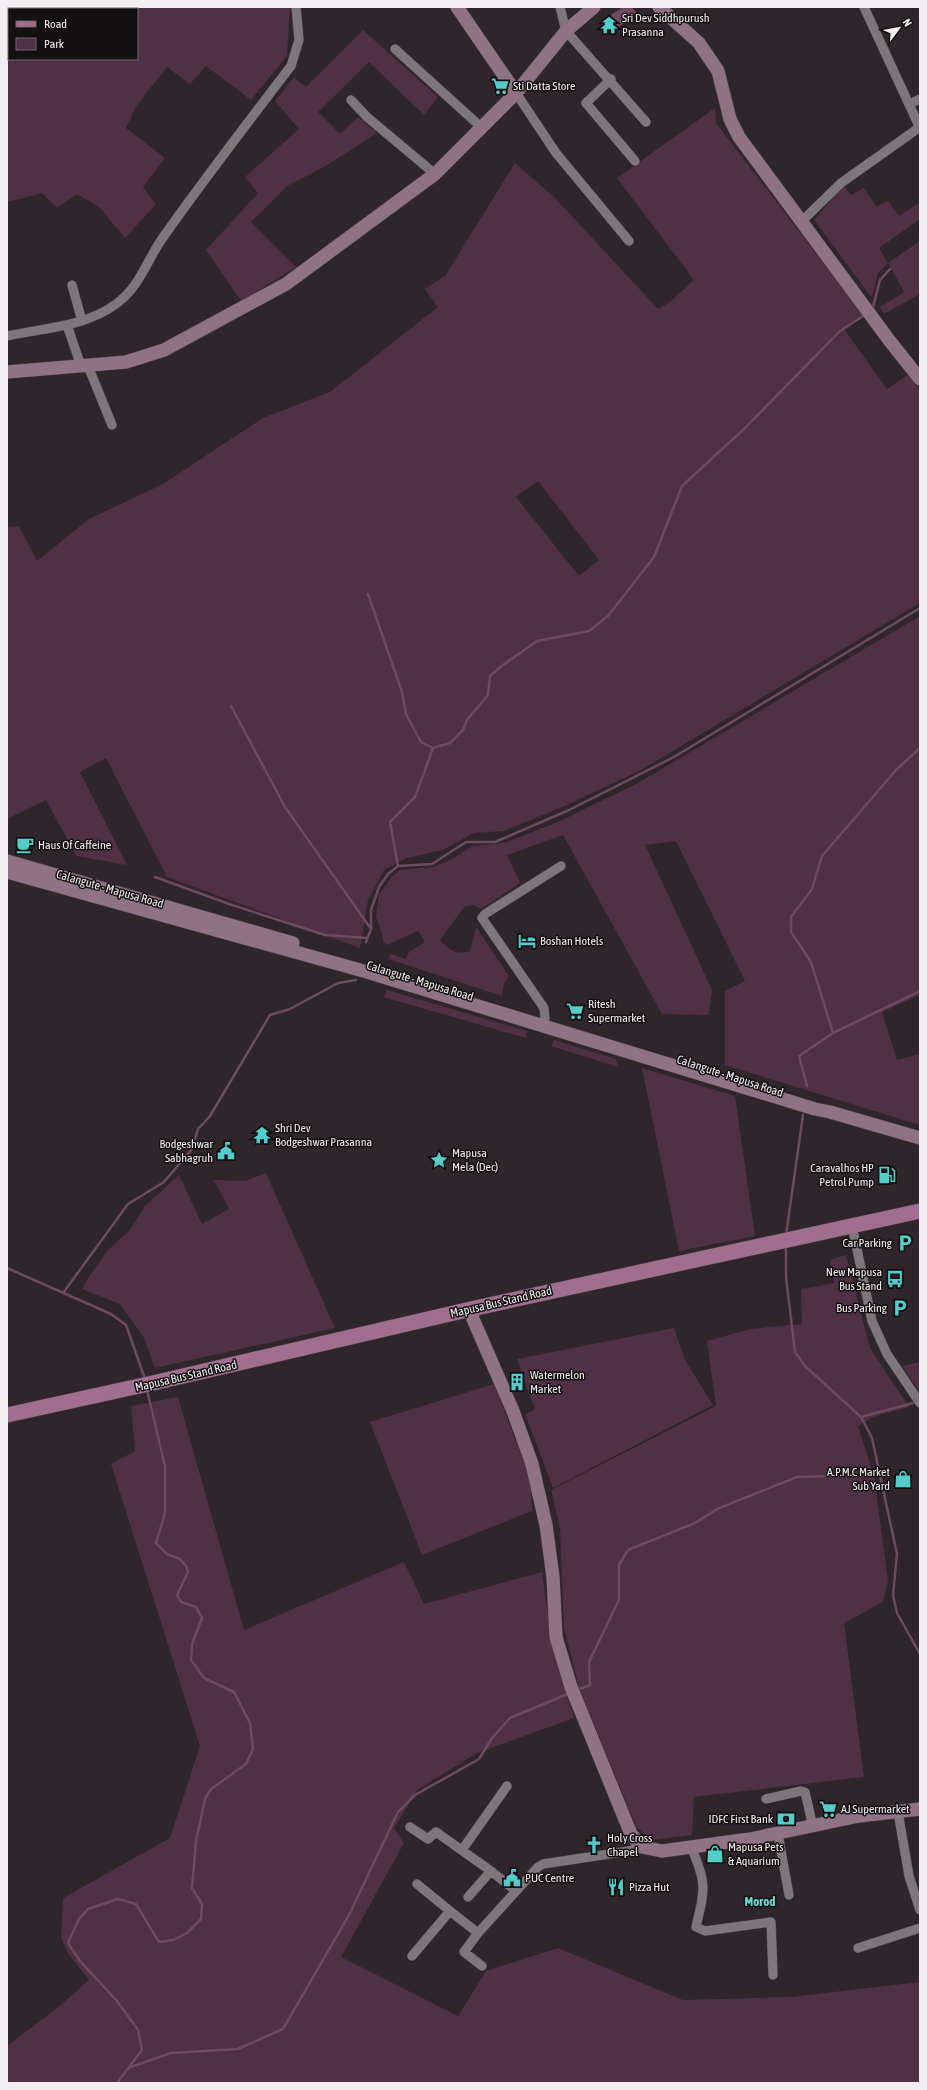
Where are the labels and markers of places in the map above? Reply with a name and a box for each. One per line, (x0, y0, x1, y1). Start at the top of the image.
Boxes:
place label: Sri Dev Siddhpurush Prasanna (622, 11, 710, 39)
temple icon: Sri Dev Siddhpurush Prasanna (599, 15, 619, 35)
supermarket icon: Sti Datta Store (490, 76, 510, 96)
place label: Sti Datta Store (513, 79, 575, 93)
cafe icon: Haus Of Caffeine (15, 835, 35, 855)
place label: Haus Of Caffeine (38, 838, 111, 852)
hotel icon: Boshan Hotels (517, 931, 537, 951)
place label: Boshan Hotels (540, 934, 603, 948)
place label: Ritesh Supermarket (588, 997, 646, 1025)
supermarket icon: Ritesh Supermarket (565, 1001, 585, 1021)
place label: Shri Dev Bodgeshwar Prasanna (275, 1121, 372, 1149)
temple icon: Shri Dev Bodgeshwar Prasanna (252, 1125, 272, 1145)
place label: Bodgeshwar Sabhagruh (159, 1137, 213, 1165)
public building icon: Bodgeshwar Sabhagruh (216, 1141, 236, 1161)
place label: Mapusa Mela (Dec) (452, 1146, 498, 1174)
place icon: Mapusa Mela (Dec) (429, 1150, 449, 1170)
place label: Caravalhos HP Petrol Pump (810, 1161, 874, 1189)
fuel station icon: Caravalhos HP Petrol Pump (877, 1165, 897, 1185)
parking icon: Car Parking (895, 1233, 915, 1253)
place label: Car Parking (842, 1236, 893, 1250)
place label: New Mapusa Bus Stand (826, 1265, 882, 1293)
bus stop icon: New Mapusa Bus Stand (885, 1269, 905, 1289)
parking icon: Bus Parking (890, 1298, 910, 1318)
place label: Bus Parking (836, 1301, 888, 1315)
place label: Watermelon Market (530, 1368, 585, 1396)
building icon: Watermelon Market (507, 1372, 527, 1392)
place label: A.P.M.C Market Sub Yard (827, 1465, 891, 1493)
shop icon: A.P.M.C Market Sub Yard (893, 1469, 913, 1489)
supermarket icon: AJ Supermarket (818, 1799, 838, 1819)
place label: AJ Supermarket (841, 1802, 910, 1816)
bank icon: IDFC First Bank (776, 1809, 796, 1829)
place label: IDFC First Bank (708, 1812, 774, 1826)
place label: Holy Cross Chapel (607, 1831, 652, 1859)
church icon: Holy Cross Chapel (584, 1835, 604, 1855)
place label: Mapusa Pets & Aquarium (728, 1840, 783, 1868)
shop icon: Mapusa Pets & Aquarium (705, 1844, 725, 1864)
public building icon: PUC Centre (502, 1868, 522, 1888)
place label: PUC Centre (525, 1871, 574, 1885)
restaurant icon: Pizza Hut (606, 1877, 626, 1897)
place label: Pizza Hut (629, 1880, 670, 1894)

